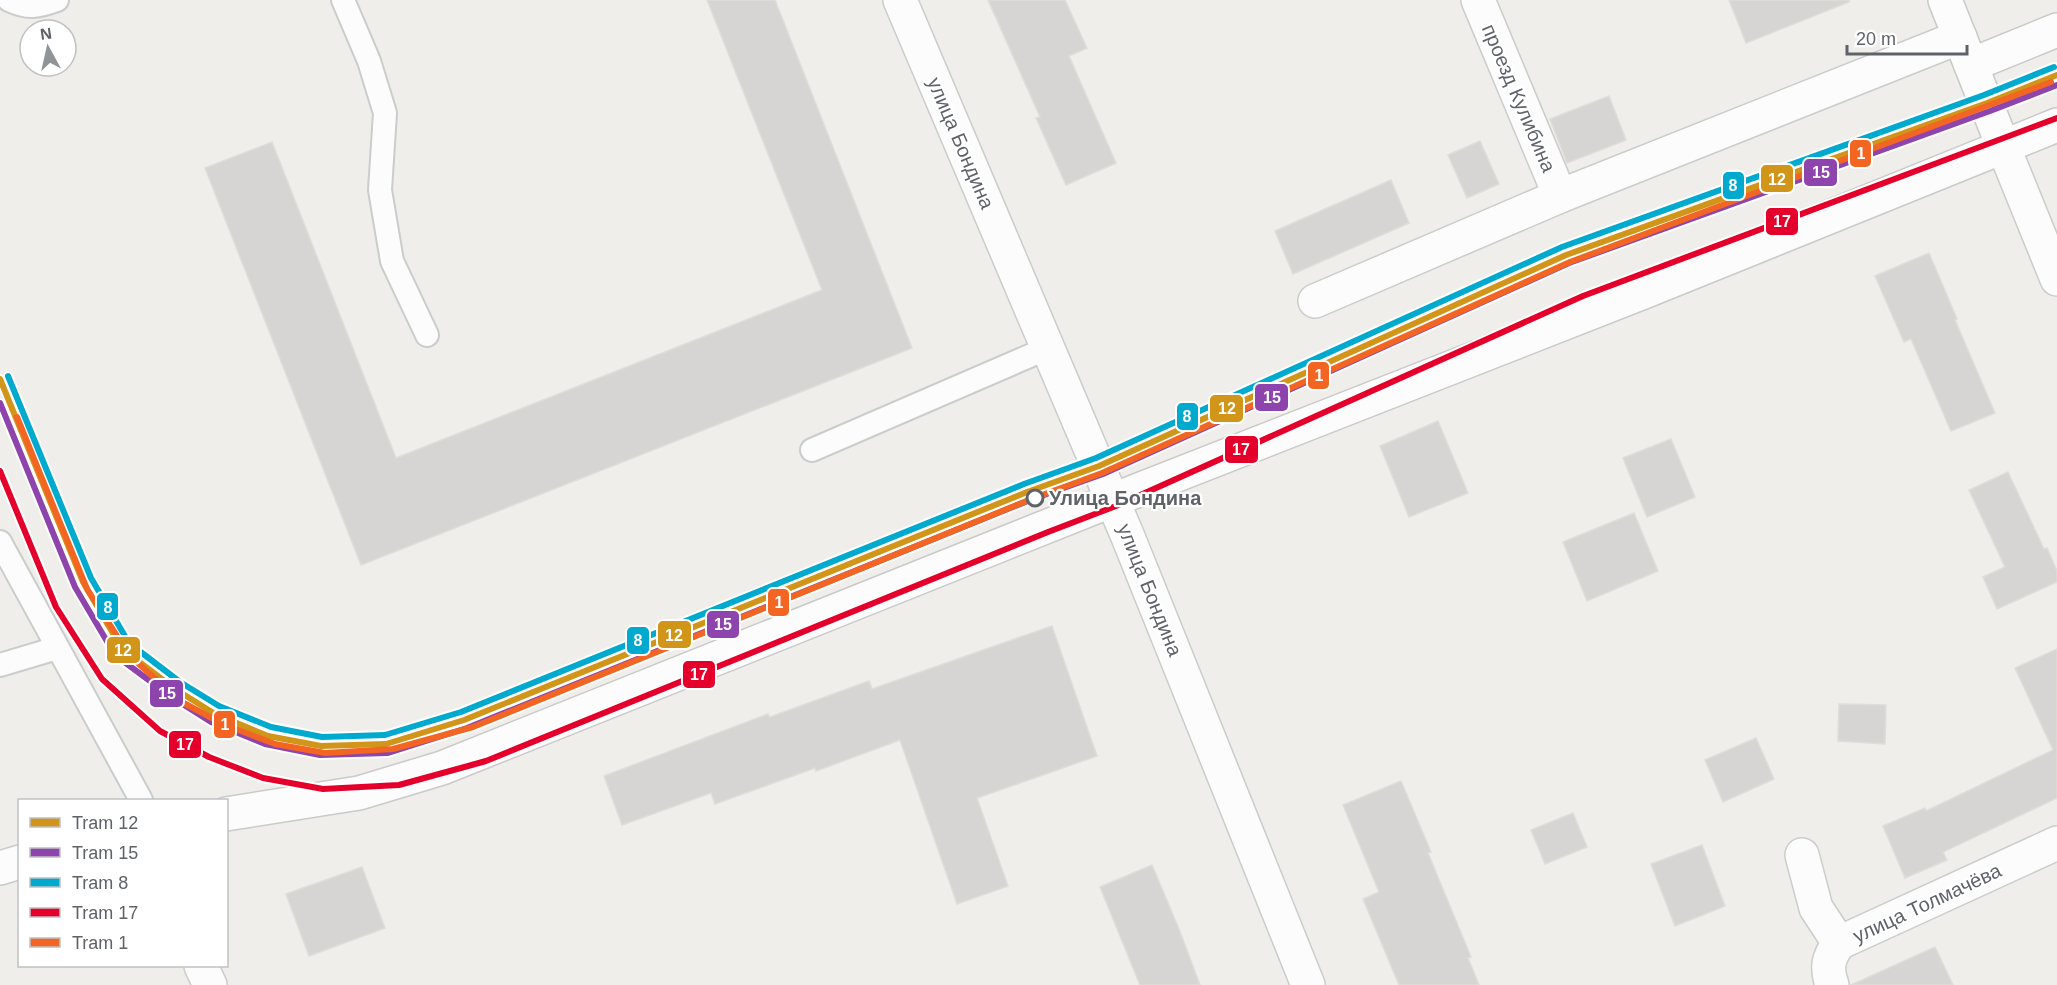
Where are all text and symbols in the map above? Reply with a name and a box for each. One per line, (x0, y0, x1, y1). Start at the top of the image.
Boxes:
north arrow (18, 18, 78, 78)
scale bar (1847, 18, 1967, 56)
street label: проезд Кулибина (1478, 21, 1560, 176)
text: N (39, 24, 53, 43)
text: 20 m (1856, 29, 1896, 49)
street label: улица Бондина (923, 74, 999, 213)
line badge: 1 (1849, 139, 1872, 168)
text: 1 (1857, 145, 1866, 162)
line badge: 15 (1803, 158, 1838, 187)
line badge: 12 (1760, 164, 1794, 193)
text: 15 (1812, 164, 1830, 181)
line badge: 8 (1722, 171, 1745, 200)
text: 12 (1768, 171, 1786, 188)
text: 8 (1729, 177, 1738, 194)
line badge: 17 (1765, 207, 1799, 236)
text: 17 (1773, 213, 1791, 230)
line badge: 1 (1307, 361, 1330, 390)
text: 1 (1315, 367, 1324, 384)
line badge: 15 (1254, 383, 1289, 412)
text: 15 (1263, 389, 1281, 406)
line badge: 12 (1209, 394, 1244, 423)
text: 12 (1218, 400, 1236, 417)
line badge: 8 (1176, 402, 1199, 431)
text: 8 (1183, 408, 1192, 425)
line badge: 17 (1224, 435, 1259, 464)
text: 17 (1232, 441, 1250, 458)
place label: Улица Бондина (1049, 487, 1202, 509)
marker: Улица Бондина (1026, 489, 1044, 507)
street label: улица Бондина (1113, 521, 1187, 660)
line badge: 1 (767, 588, 790, 617)
line badge: 8 (96, 592, 119, 621)
text: 1 (775, 594, 784, 611)
text: 8 (104, 599, 113, 616)
line badge: 15 (706, 610, 740, 639)
text: 15 (714, 616, 732, 633)
line badge: 12 (657, 620, 692, 649)
line badge: 8 (626, 626, 650, 655)
text: 12 (665, 627, 683, 644)
text: 8 (634, 632, 643, 649)
line badge: 12 (106, 636, 141, 664)
text: 12 (114, 642, 132, 659)
line badge: 17 (682, 660, 716, 689)
text: 17 (690, 666, 708, 683)
line badge: 15 (149, 679, 184, 708)
text: 15 (158, 685, 176, 702)
line badge: 1 (213, 710, 236, 739)
text: 1 (221, 716, 230, 733)
line badge: 17 (168, 730, 202, 759)
text: 17 (176, 736, 194, 753)
legend (18, 799, 228, 967)
text: Tram 12 (72, 813, 138, 833)
text: Tram 15 (72, 843, 138, 863)
street label: улица Толмачёва (1849, 859, 2005, 947)
text: Tram 8 (72, 873, 128, 893)
text: Tram 17 (72, 903, 138, 923)
text: Tram 1 (72, 933, 128, 953)

